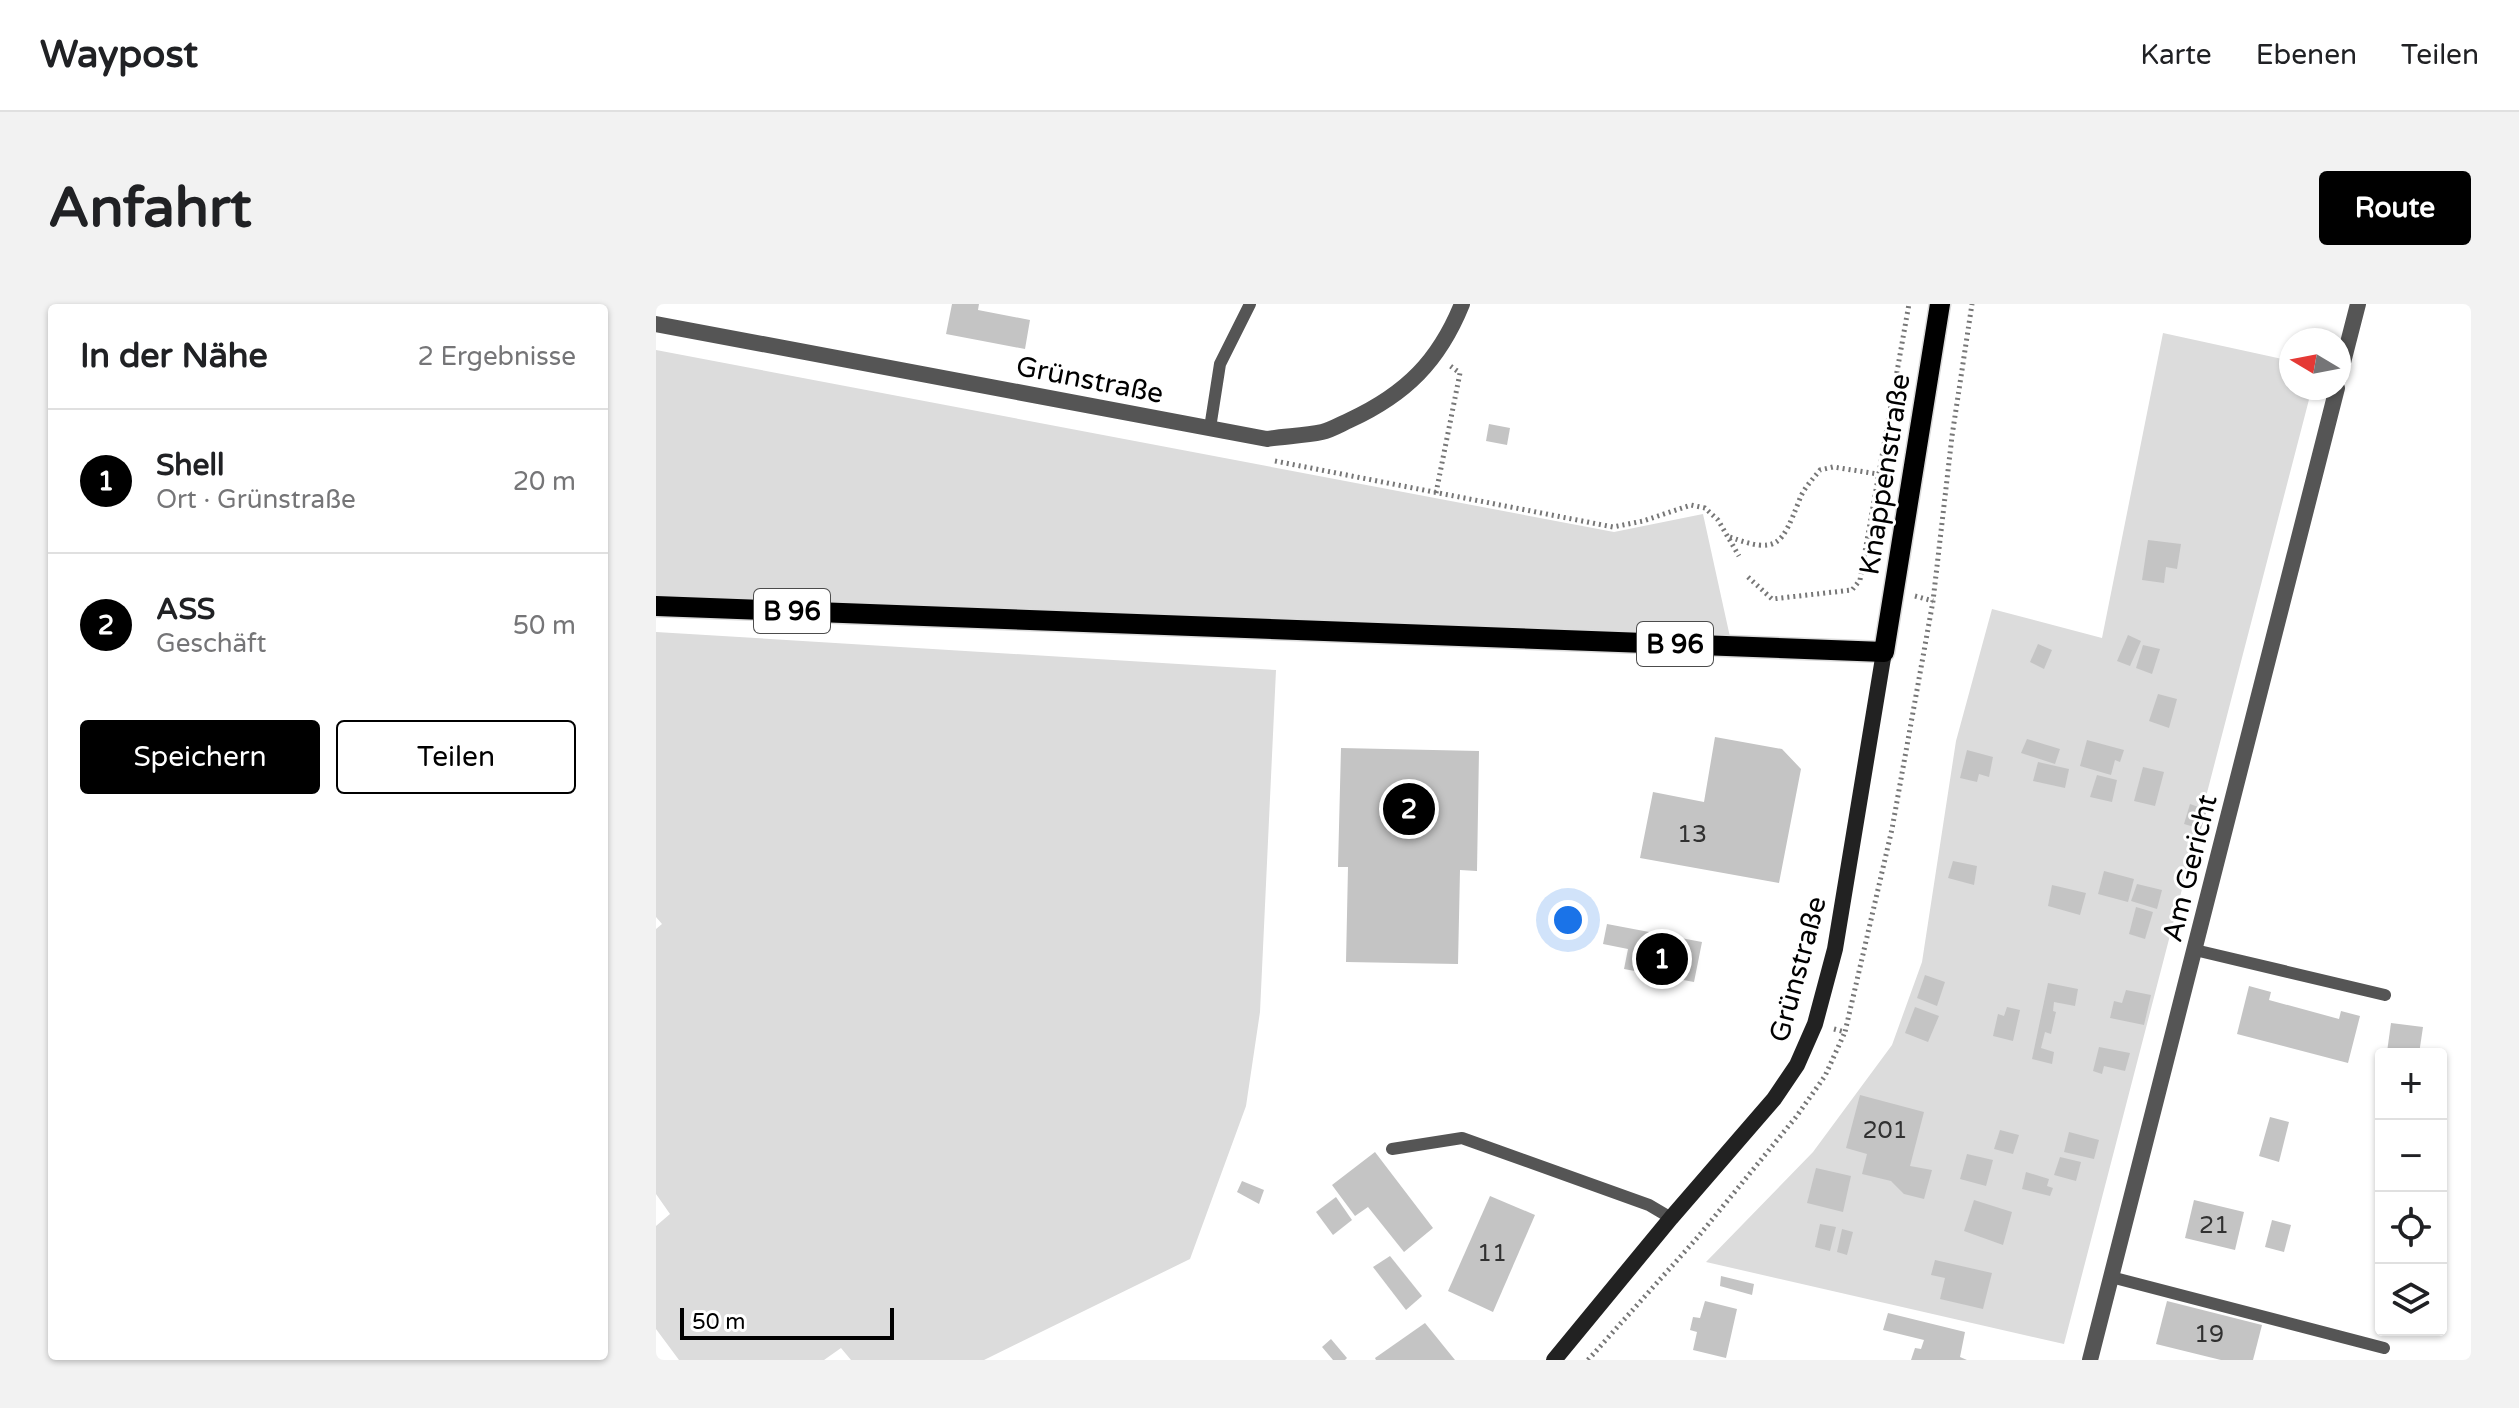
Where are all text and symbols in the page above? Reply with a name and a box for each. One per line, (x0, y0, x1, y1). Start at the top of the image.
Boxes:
text: Waypost (40, 32, 198, 78)
text: Karte (2140, 38, 2212, 72)
text: Ebenen (2256, 38, 2357, 72)
text: Teilen (2401, 38, 2479, 72)
button: Route (2319, 171, 2471, 245)
text: Anfahrt (48, 175, 252, 242)
north arrow (2279, 328, 2351, 400)
text: In der Nähe (80, 336, 268, 377)
text: 2 Ergebnisse (417, 341, 576, 372)
street label: Grünstraße (1013, 349, 1166, 411)
street label: Knappenstraße (1852, 371, 1918, 577)
text: Shell (156, 447, 224, 484)
text: 1 (98, 466, 114, 497)
text: 20 m (513, 466, 576, 497)
text: Ort · Grünstraße (156, 484, 356, 515)
road number: B 96 (754, 589, 830, 633)
text: ASS (156, 591, 215, 628)
text: 2 (98, 610, 114, 641)
text: 50 m (513, 610, 576, 641)
road number: B 96 (1637, 622, 1713, 666)
text: Geschäft (156, 628, 266, 659)
button: Speichern (80, 720, 320, 794)
button: Teilen (336, 720, 576, 794)
pin: 2 (1383, 779, 1435, 839)
street label: Am Gericht (2155, 791, 2225, 946)
house number: 13 (1677, 820, 1707, 849)
street label: Grünstraße (1762, 893, 1834, 1046)
your location (1548, 900, 1588, 940)
pin: 1 (1636, 929, 1688, 989)
map controls (2375, 1048, 2447, 1336)
button: + (2375, 1048, 2447, 1120)
house number: 201 (1862, 1116, 1908, 1145)
button: − (2375, 1120, 2447, 1192)
button: locate (2375, 1192, 2447, 1264)
house number: 21 (2199, 1211, 2229, 1240)
house number: 11 (1477, 1239, 1507, 1268)
button: layers (2375, 1264, 2447, 1336)
scale bar (680, 1304, 894, 1340)
text: 50 m (692, 1309, 746, 1335)
house number: 19 (2194, 1320, 2224, 1349)

